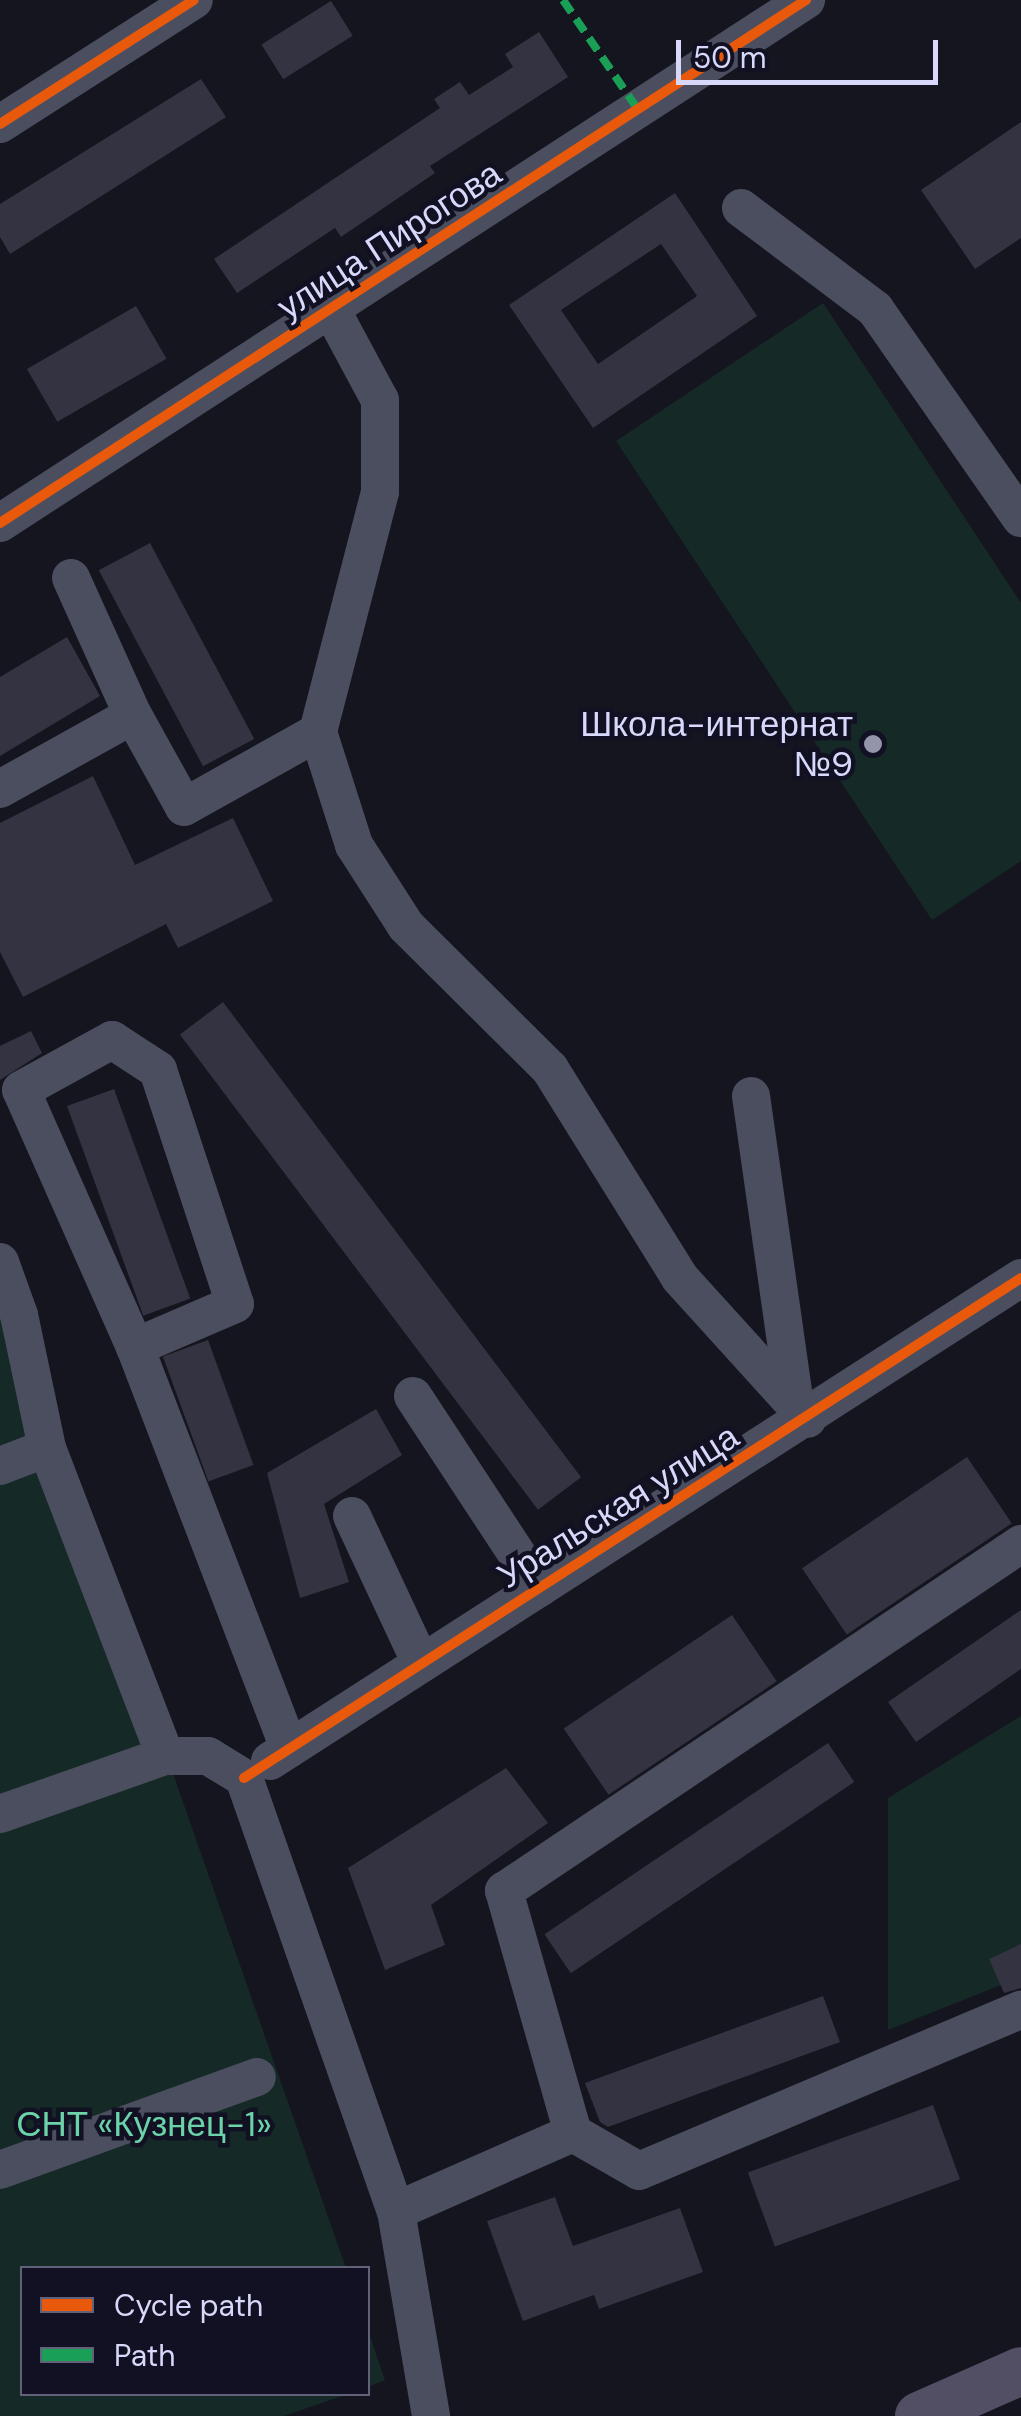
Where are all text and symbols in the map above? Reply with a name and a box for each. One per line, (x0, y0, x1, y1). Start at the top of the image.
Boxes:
scale bar (681, 20, 944, 82)
text: 50 m (693, 38, 767, 77)
street label: улица Пирогова (269, 152, 509, 328)
place label: Школа-интернат №9 (580, 703, 853, 785)
marker: Школа-интернат №9 (862, 733, 884, 755)
street label: Уральская улица (490, 1415, 746, 1597)
park label: СНТ «Кузнец-1» (16, 2103, 272, 2145)
legend (20, 2266, 370, 2396)
text: Cycle path (114, 2286, 263, 2325)
text: Path (114, 2336, 176, 2375)

